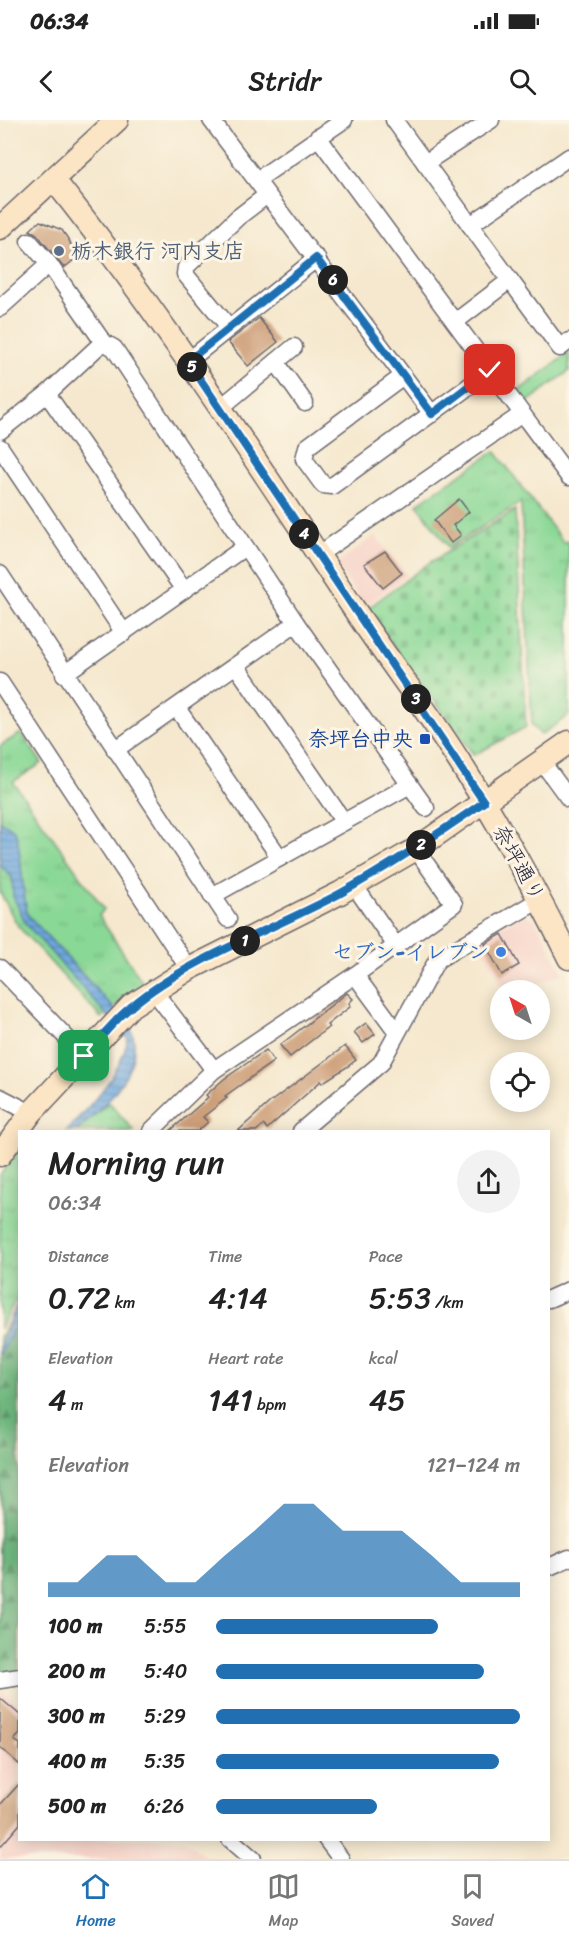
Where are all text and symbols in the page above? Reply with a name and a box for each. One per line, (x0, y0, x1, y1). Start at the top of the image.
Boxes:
text: 06:34 (30, 2, 89, 41)
text: Stridr (248, 57, 321, 105)
icon: back (30, 65, 63, 98)
icon: search (506, 65, 539, 98)
place label: 栃木銀行 河内支店 (71, 232, 244, 270)
marker: 栃木銀行 河内支店 (52, 244, 66, 258)
pin: 6 (318, 265, 348, 295)
text: 6 (328, 265, 338, 294)
pin (464, 344, 515, 395)
pin: 5 (177, 352, 207, 382)
text: 5 (187, 352, 197, 381)
icon: check (473, 353, 506, 386)
pin: 4 (289, 519, 319, 549)
text: 4 (299, 519, 309, 548)
pin: 3 (401, 684, 431, 714)
text: 3 (412, 684, 420, 713)
place label: 奈坪台中央 (308, 720, 413, 758)
marker: 奈坪台中央 (418, 732, 432, 746)
street label: 奈坪通り (482, 817, 556, 909)
pin: 2 (406, 830, 436, 860)
text: 2 (416, 830, 426, 859)
pin: 1 (230, 926, 260, 956)
text: 1 (242, 926, 248, 955)
place label: セブン-イレブン (332, 933, 489, 971)
marker: セブン-イレブン (494, 945, 508, 959)
north arrow (490, 980, 550, 1040)
map controls (490, 980, 550, 1112)
pin (58, 1030, 109, 1081)
icon: arrive (67, 1039, 100, 1072)
button: locate (490, 1052, 550, 1112)
text: Morning run (48, 1134, 224, 1192)
button: share (457, 1150, 520, 1213)
text: 06:34 (48, 1186, 102, 1221)
text: Distance (48, 1242, 109, 1271)
text: Time (208, 1242, 242, 1271)
text: Pace (369, 1242, 403, 1271)
text: 0.72 (48, 1271, 110, 1325)
text: 4:14 (208, 1271, 268, 1325)
text: 5:53 (369, 1271, 431, 1325)
text: km (110, 1288, 135, 1317)
text: /km (431, 1288, 464, 1317)
text: Elevation (48, 1344, 113, 1373)
text: Heart rate (208, 1344, 283, 1373)
text: kcal (369, 1344, 398, 1373)
text: 4 (48, 1373, 67, 1427)
text: 141 (208, 1373, 253, 1427)
text: 45 (369, 1373, 406, 1427)
text: m (67, 1390, 83, 1419)
text: bpm (253, 1390, 287, 1419)
text: Elevation (48, 1448, 129, 1483)
text: 121–124 m (427, 1448, 520, 1483)
text: 100 m (48, 1609, 102, 1644)
text: 5:55 (144, 1609, 187, 1644)
text: 200 m (48, 1654, 105, 1689)
text: 5:40 (144, 1654, 187, 1689)
text: 300 m (48, 1699, 105, 1734)
text: 5:29 (144, 1699, 186, 1734)
text: 400 m (48, 1744, 106, 1779)
text: 5:35 (144, 1744, 185, 1779)
text: 500 m (48, 1789, 106, 1824)
text: 6:26 (144, 1789, 184, 1824)
tab: Home (76, 1870, 116, 1935)
tab: Map (267, 1870, 300, 1935)
tab: Saved (451, 1870, 493, 1935)

